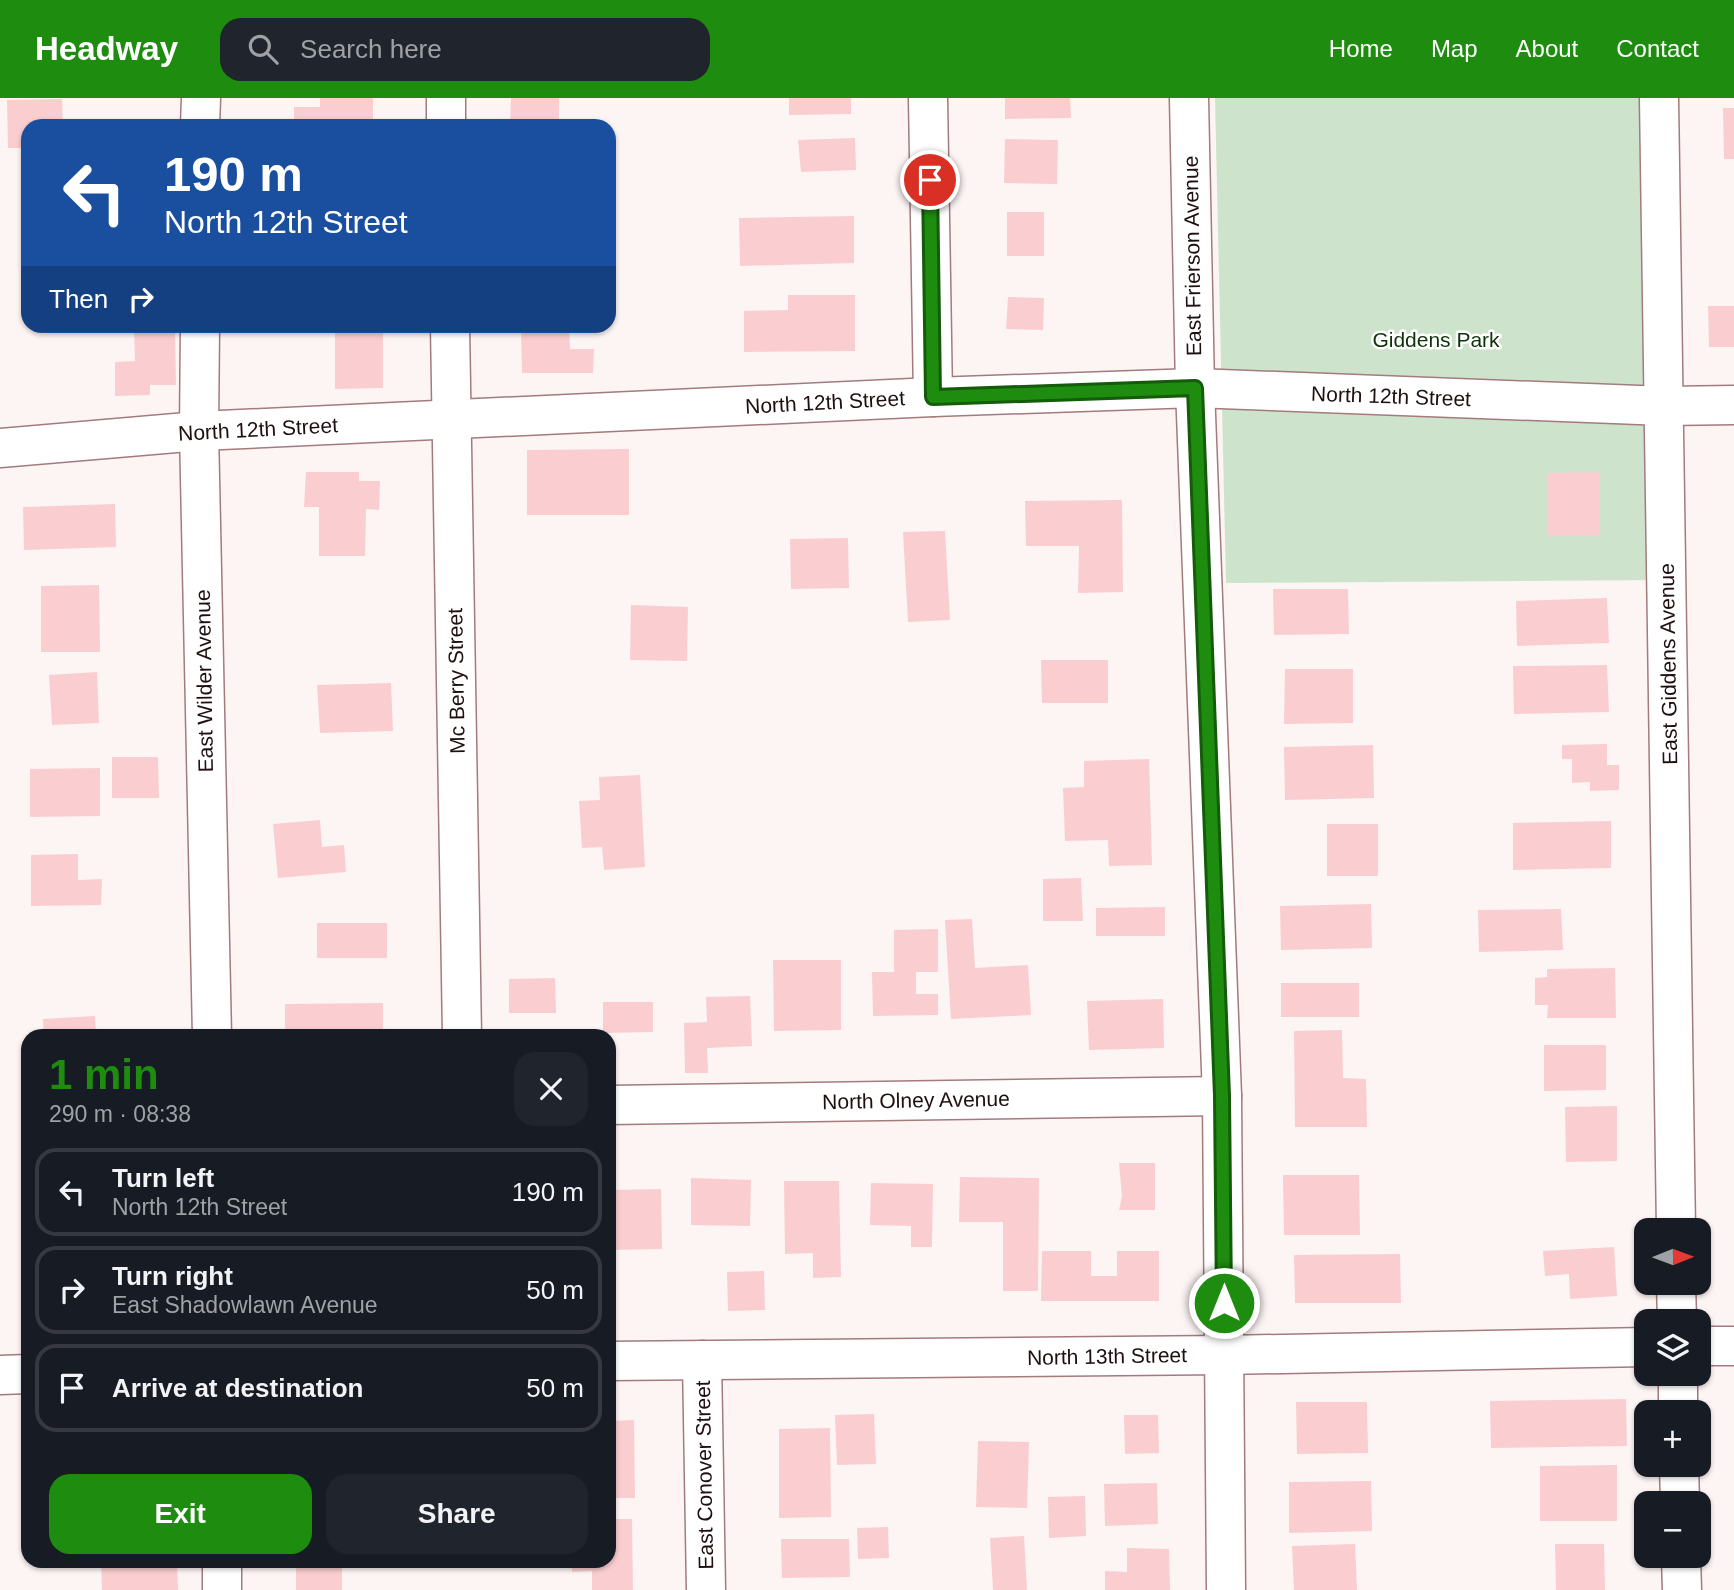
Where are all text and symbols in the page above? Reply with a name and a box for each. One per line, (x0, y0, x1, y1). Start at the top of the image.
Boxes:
search box (220, 18, 710, 81)
text: Headway (35, 30, 178, 67)
icon: search (244, 30, 282, 68)
text: Search here (300, 34, 442, 64)
text: Home (1329, 35, 1393, 62)
text: Map (1431, 35, 1478, 62)
text: About (1516, 35, 1578, 62)
text: Contact (1616, 35, 1699, 62)
icon: left (49, 147, 140, 238)
text: 190 m (164, 147, 303, 201)
pin (900, 150, 960, 210)
street label: East Frierson Avenue (1179, 156, 1205, 356)
icon: arrive (911, 161, 949, 199)
text: North 12th Street (164, 204, 408, 240)
icon: right (122, 280, 160, 318)
text: Then (49, 284, 108, 314)
park label: Giddens Park (1372, 328, 1500, 351)
street label: North 12th Street (1311, 382, 1471, 410)
street label: North 12th Street (745, 386, 906, 418)
street label: North 12th Street (178, 413, 339, 445)
street label: East Giddens Avenue (1655, 563, 1681, 765)
street label: East Wilder Avenue (191, 589, 217, 773)
street label: Mc Berry Street (443, 608, 469, 754)
text: 1 min (49, 1051, 159, 1098)
button: close (514, 1052, 588, 1126)
street label: North Olney Avenue (822, 1087, 1010, 1113)
text: 290 m · 08:38 (49, 1101, 191, 1127)
text: Turn left (112, 1163, 214, 1193)
icon: left (53, 1173, 91, 1211)
text: 190 m (512, 1177, 584, 1207)
text: North 12th Street (112, 1194, 287, 1220)
north arrow (1634, 1218, 1712, 1295)
map controls (1634, 1218, 1711, 1568)
text: Turn right (112, 1261, 233, 1291)
position arrow (1187, 1266, 1261, 1340)
icon: right (53, 1271, 91, 1309)
text: 50 m (526, 1275, 584, 1305)
text: East Shadowlawn Avenue (112, 1292, 378, 1318)
button: layers (1634, 1309, 1711, 1386)
street label: North 13th Street (1027, 1343, 1187, 1369)
icon: arrive (53, 1369, 91, 1407)
text: Arrive at destination (112, 1373, 363, 1403)
text: 50 m (526, 1373, 584, 1403)
street label: East Conover Street (691, 1380, 717, 1570)
button: + (1634, 1400, 1711, 1477)
button: Exit (49, 1474, 312, 1554)
button: Share (326, 1474, 588, 1554)
button: − (1634, 1491, 1711, 1568)

